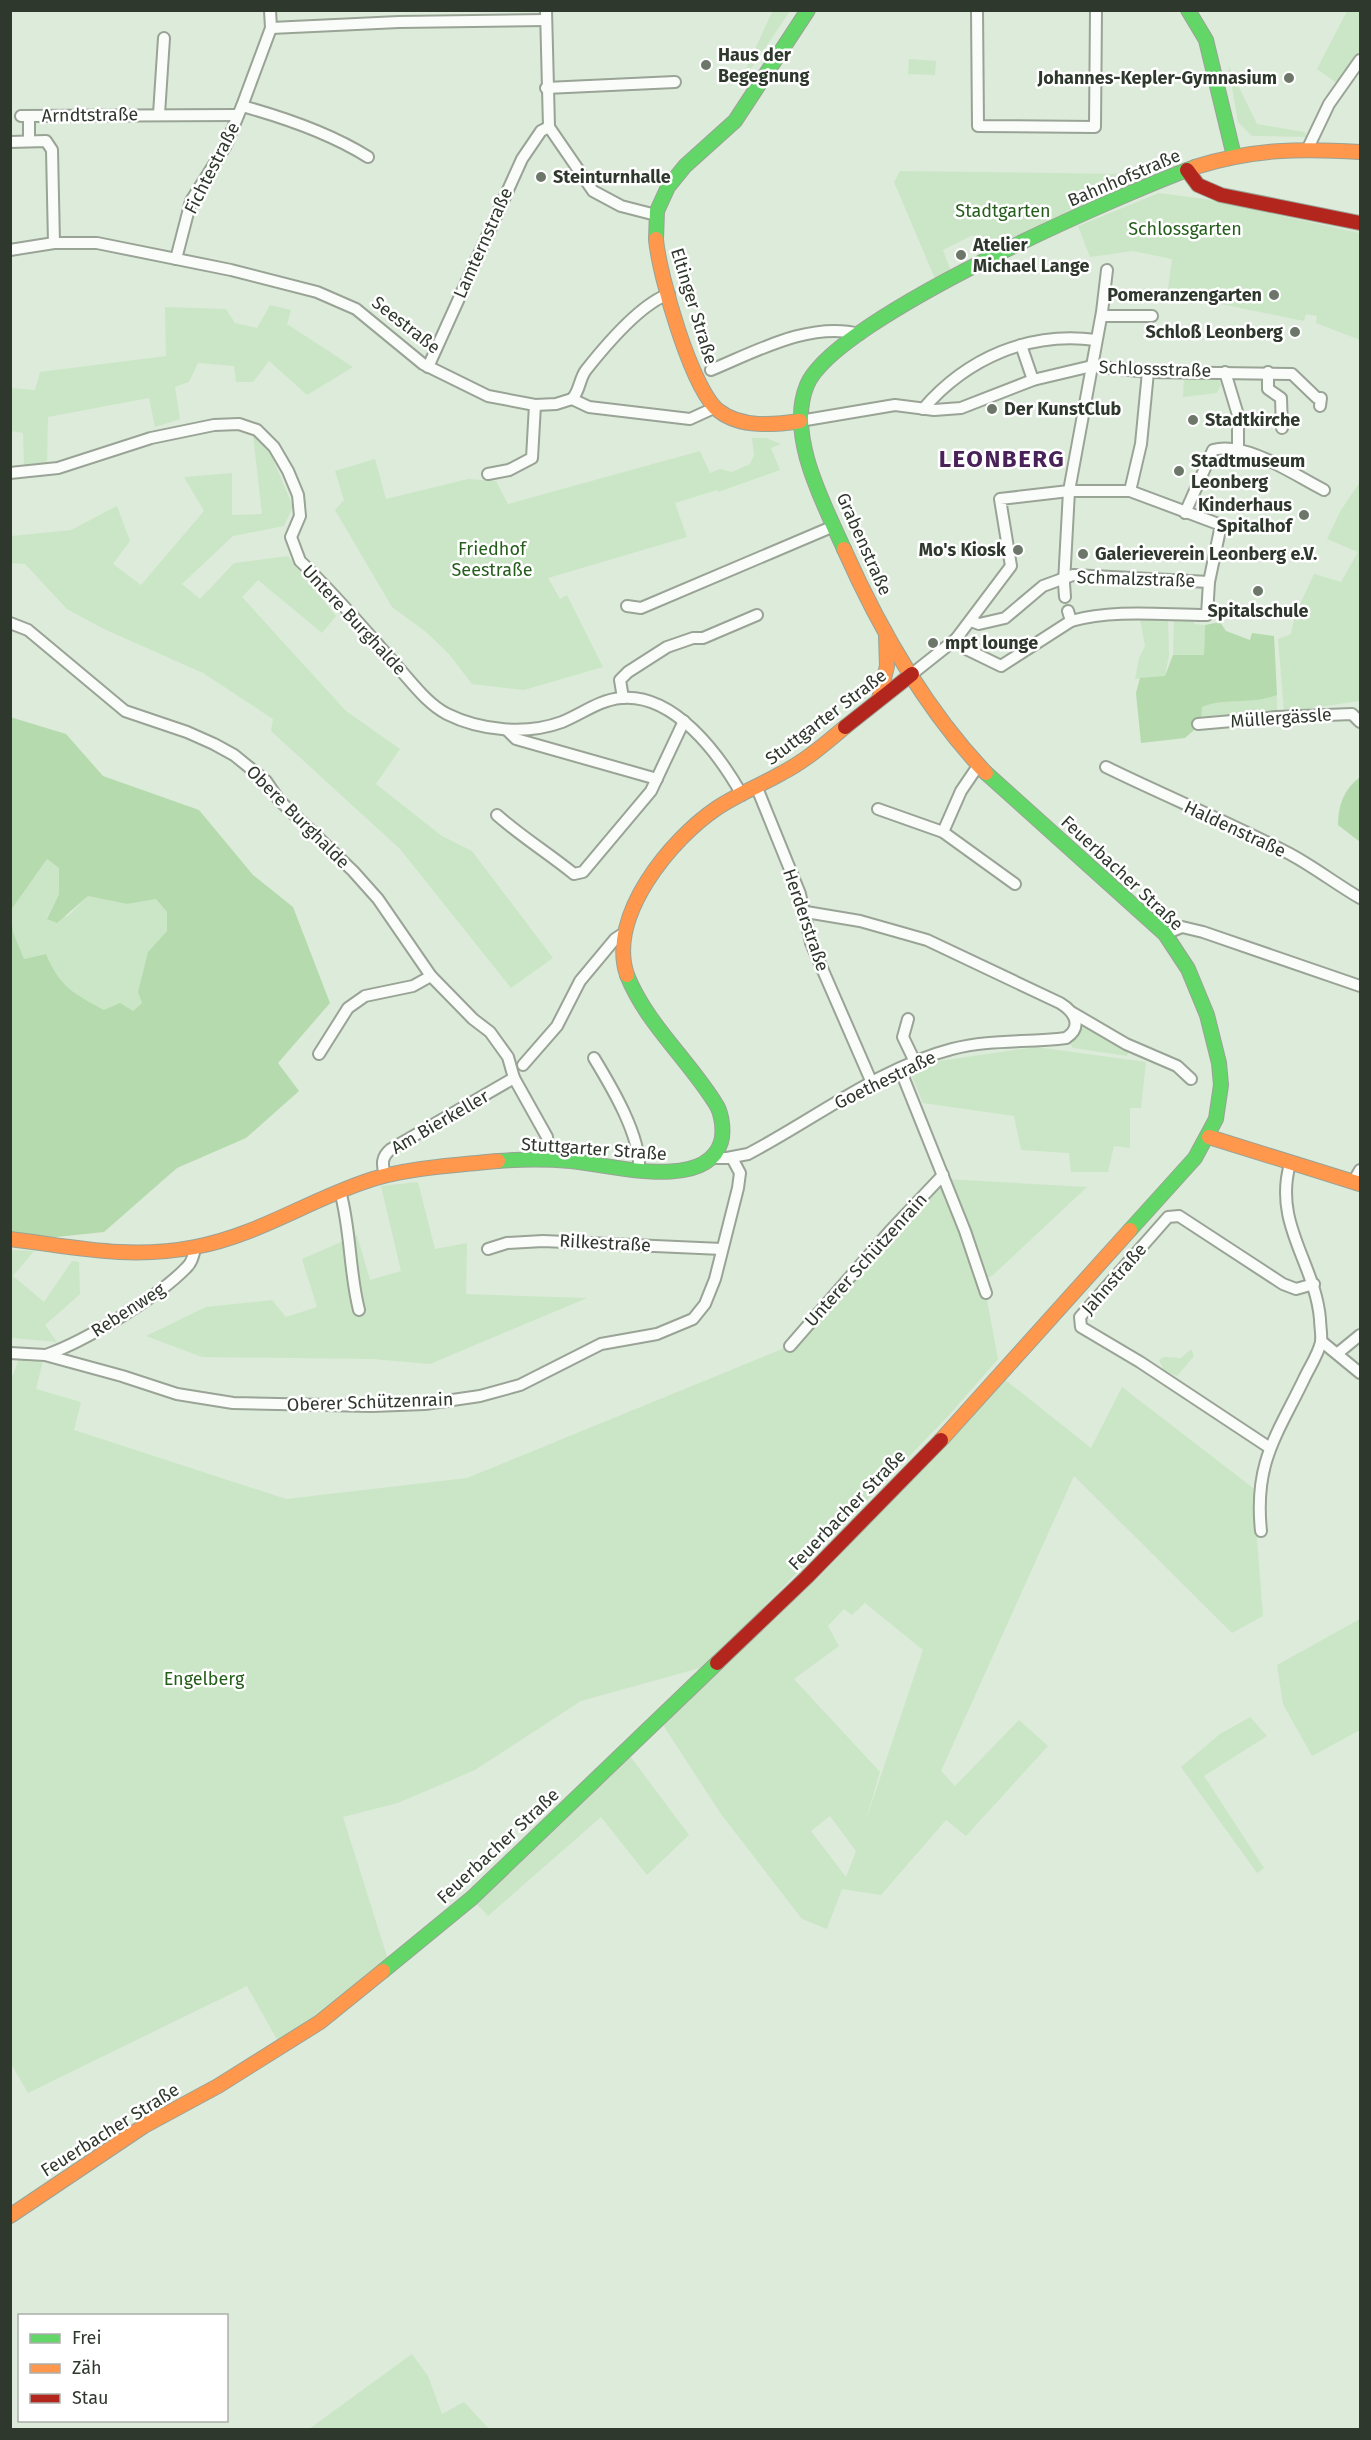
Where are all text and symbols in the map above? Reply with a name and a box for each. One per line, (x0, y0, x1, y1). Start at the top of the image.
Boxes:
place label: Haus der Begegnung (718, 44, 809, 87)
marker: Haus der Begegnung (699, 58, 713, 72)
place label: Johannes-Kepler-Gymnasium (1037, 67, 1277, 89)
marker: Johannes-Kepler-Gymnasium (1282, 71, 1296, 85)
street label: Arndtstraße (42, 103, 138, 127)
street label: Fichtestraße (180, 118, 244, 218)
street label: Bahnhofstraße (1064, 144, 1184, 212)
place label: Steinturnhalle (553, 166, 671, 188)
marker: Steinturnhalle (534, 170, 548, 184)
street label: Lamternstraße (449, 184, 517, 302)
park label: Stadtgarten (955, 200, 1051, 222)
park label: Schlossgarten (1128, 218, 1242, 240)
place label: Atelier Michael Lange (972, 234, 1089, 277)
street label: Eltinger Straße (666, 245, 722, 367)
marker: Atelier Michael Lange (954, 248, 968, 262)
place label: Pomeranzengarten (1107, 284, 1262, 306)
marker: Pomeranzengarten (1267, 288, 1281, 302)
street label: Seestraße (367, 291, 445, 359)
place label: Schloß Leonberg (1146, 321, 1283, 343)
marker: Schloß Leonberg (1288, 325, 1302, 339)
street label: Schlossstraße (1098, 356, 1212, 382)
place label: Der KunstClub (1004, 398, 1121, 420)
marker: Der KunstClub (985, 402, 999, 416)
place label: Stadtkirche (1205, 409, 1300, 431)
marker: Stadtkirche (1186, 413, 1200, 427)
district label: LEONBERG (939, 445, 1065, 473)
place label: Stadtmuseum Leonberg (1191, 450, 1305, 493)
marker: Stadtmuseum Leonberg (1172, 464, 1186, 478)
street label: Grabenstraße (832, 489, 896, 599)
place label: Kinderhaus Spitalhof (1198, 494, 1294, 537)
marker: Kinderhaus Spitalhof (1297, 508, 1311, 522)
park label: Friedhof Seestraße (452, 538, 532, 581)
place label: Mo's Kiosk (919, 539, 1007, 561)
marker: Mo's Kiosk (1011, 543, 1025, 557)
place label: Galerieverein Leonberg e.V. (1095, 543, 1317, 565)
marker: Galerieverein Leonberg e.V. (1076, 547, 1090, 561)
street label: Untere Burghalde (297, 560, 411, 680)
street label: Schmalzstraße (1076, 566, 1196, 592)
marker: Spitalschule (1251, 584, 1265, 598)
place label: Spitalschule (1207, 600, 1309, 622)
place label: mpt lounge (945, 632, 1038, 654)
marker: mpt lounge (926, 636, 940, 650)
street label: Stuttgarter Straße (761, 664, 891, 770)
street label: Müllergässle (1230, 703, 1332, 733)
street label: Obere Burghalde (242, 761, 354, 873)
street label: Haldenstraße (1181, 796, 1289, 862)
street label: Feuerbacher Straße (1056, 811, 1188, 935)
street label: Herderstraße (778, 866, 834, 974)
street label: Goethestraße (831, 1046, 939, 1114)
street label: Am Bierkeller (387, 1085, 493, 1159)
street label: Stuttgarter Straße (520, 1133, 668, 1165)
street label: Unterer Schützenrain (800, 1189, 932, 1331)
street label: Rilkestraße (559, 1230, 651, 1256)
street label: Jahnstraße (1077, 1239, 1151, 1319)
street label: Rebenweg (87, 1278, 170, 1342)
street label: Oberer Schützenrain (286, 1388, 454, 1416)
street label: Feuerbacher Straße (784, 1445, 910, 1575)
park label: Engelberg (164, 1668, 245, 1690)
street label: Feuerbacher Straße (432, 1784, 564, 1908)
street label: Feuerbacher Straße (37, 2079, 183, 2181)
legend (18, 2314, 228, 2422)
text: Frei (72, 2327, 102, 2349)
text: Zäh (72, 2357, 101, 2379)
text: Stau (72, 2387, 108, 2409)

